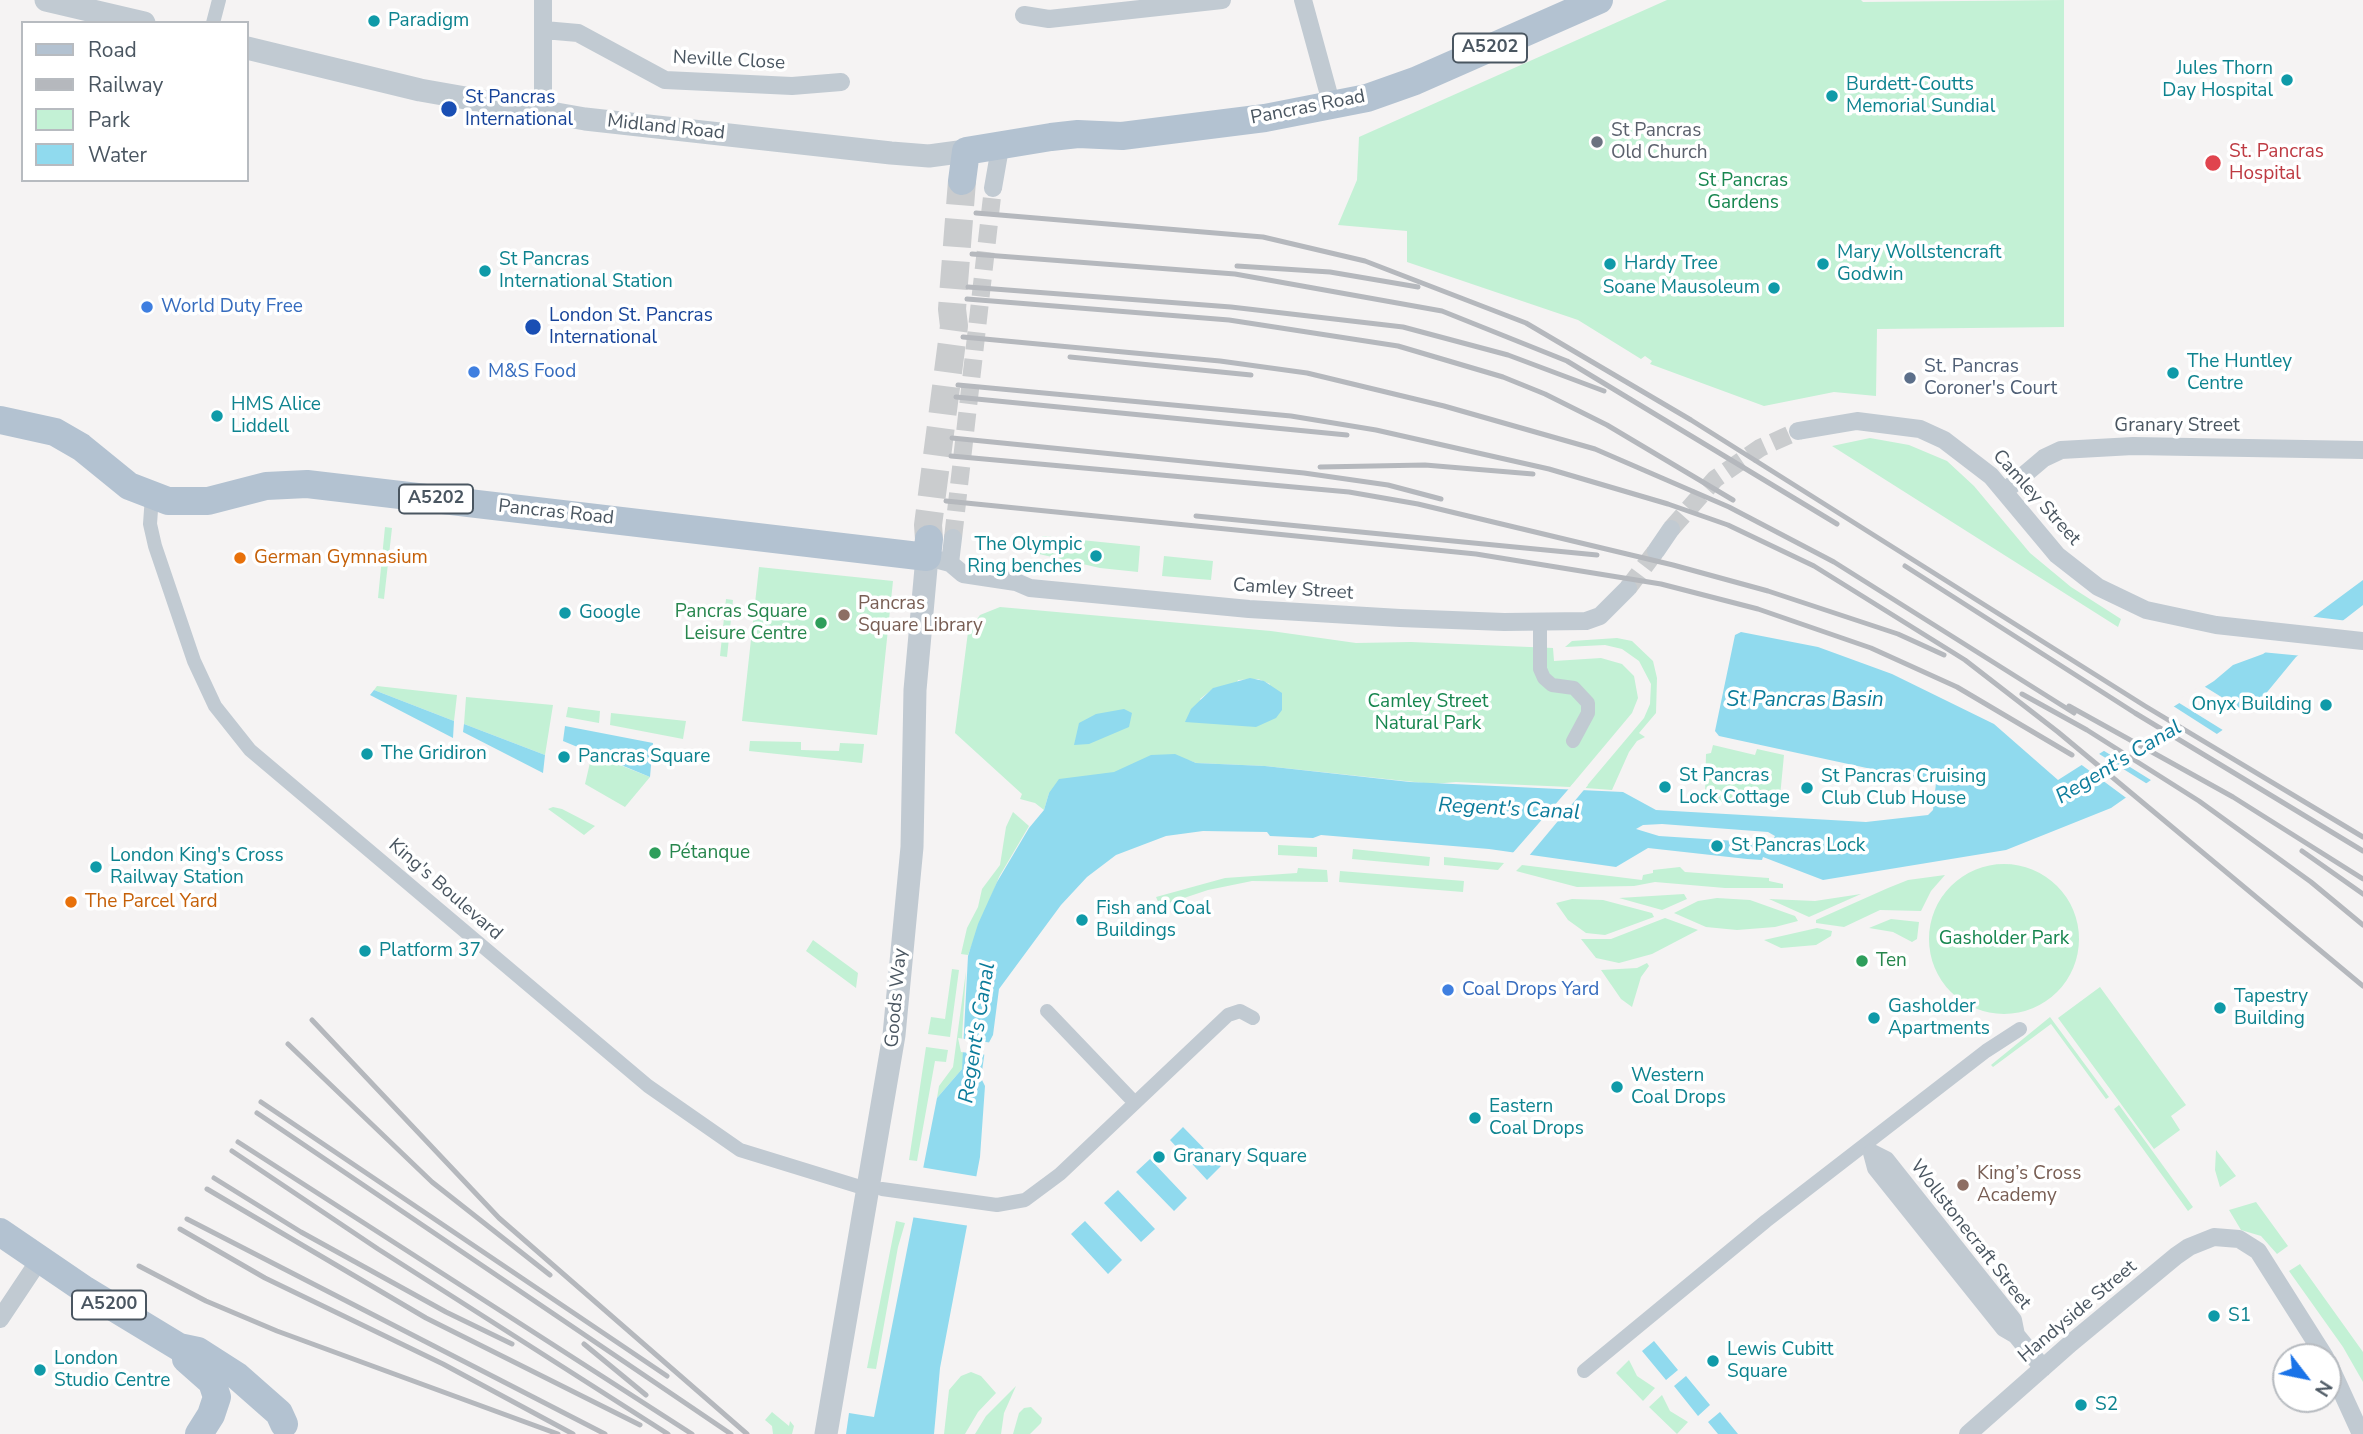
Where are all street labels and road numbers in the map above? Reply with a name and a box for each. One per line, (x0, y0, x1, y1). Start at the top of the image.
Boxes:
road number: A5202 (1453, 33, 1527, 62)
street label: Neville Close (672, 47, 786, 75)
street label: Pancras Road (1249, 86, 1367, 130)
street label: Midland Road (606, 110, 726, 146)
street label: Granary Street (2114, 415, 2240, 437)
street label: Camley Street (1987, 445, 2085, 551)
road number: A5202 (399, 485, 473, 514)
street label: Pancras Road (497, 496, 615, 530)
street label: Camley Street (1232, 574, 1354, 606)
street label: King's Boulevard (383, 834, 507, 946)
street label: Goods Way (881, 947, 913, 1049)
street label: Wollstonecraft Street (1905, 1156, 2035, 1314)
street label: Handyside Street (2014, 1256, 2142, 1368)
road number: A5200 (72, 1290, 146, 1320)

